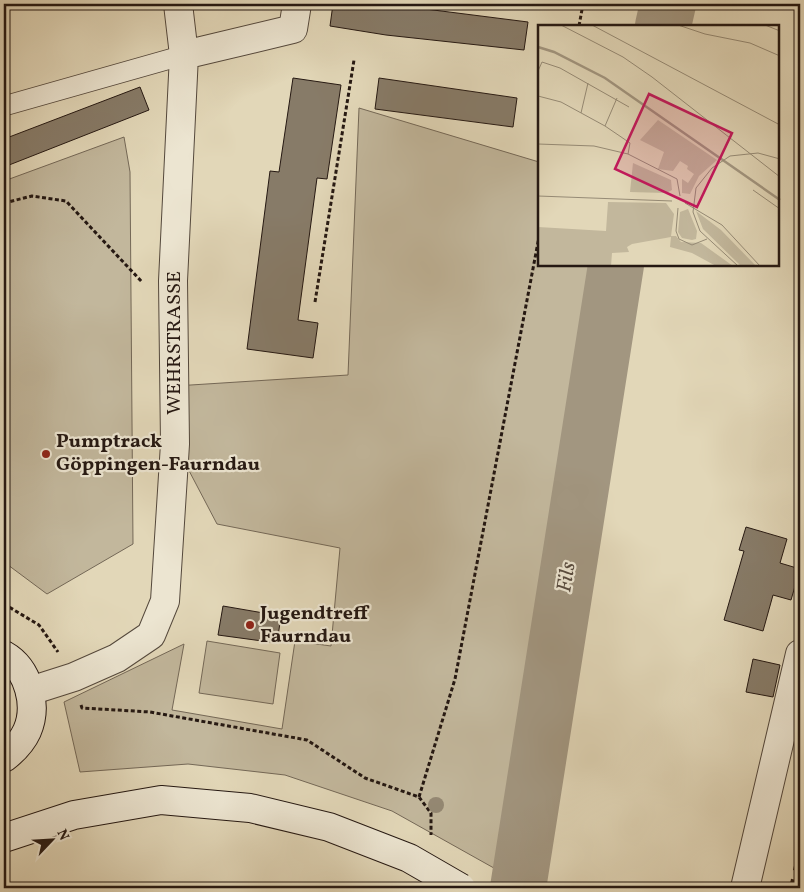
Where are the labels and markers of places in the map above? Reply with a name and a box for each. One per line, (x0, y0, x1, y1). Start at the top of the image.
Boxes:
place label: Pumptrack Göppingen-Faurndau (56, 428, 260, 479)
marker: Pumptrack Göppingen-Faurndau (40, 448, 52, 460)
place label: Jugendtreff Faurndau (259, 600, 370, 651)
marker: Jugendtreff Faurndau (244, 619, 256, 631)

